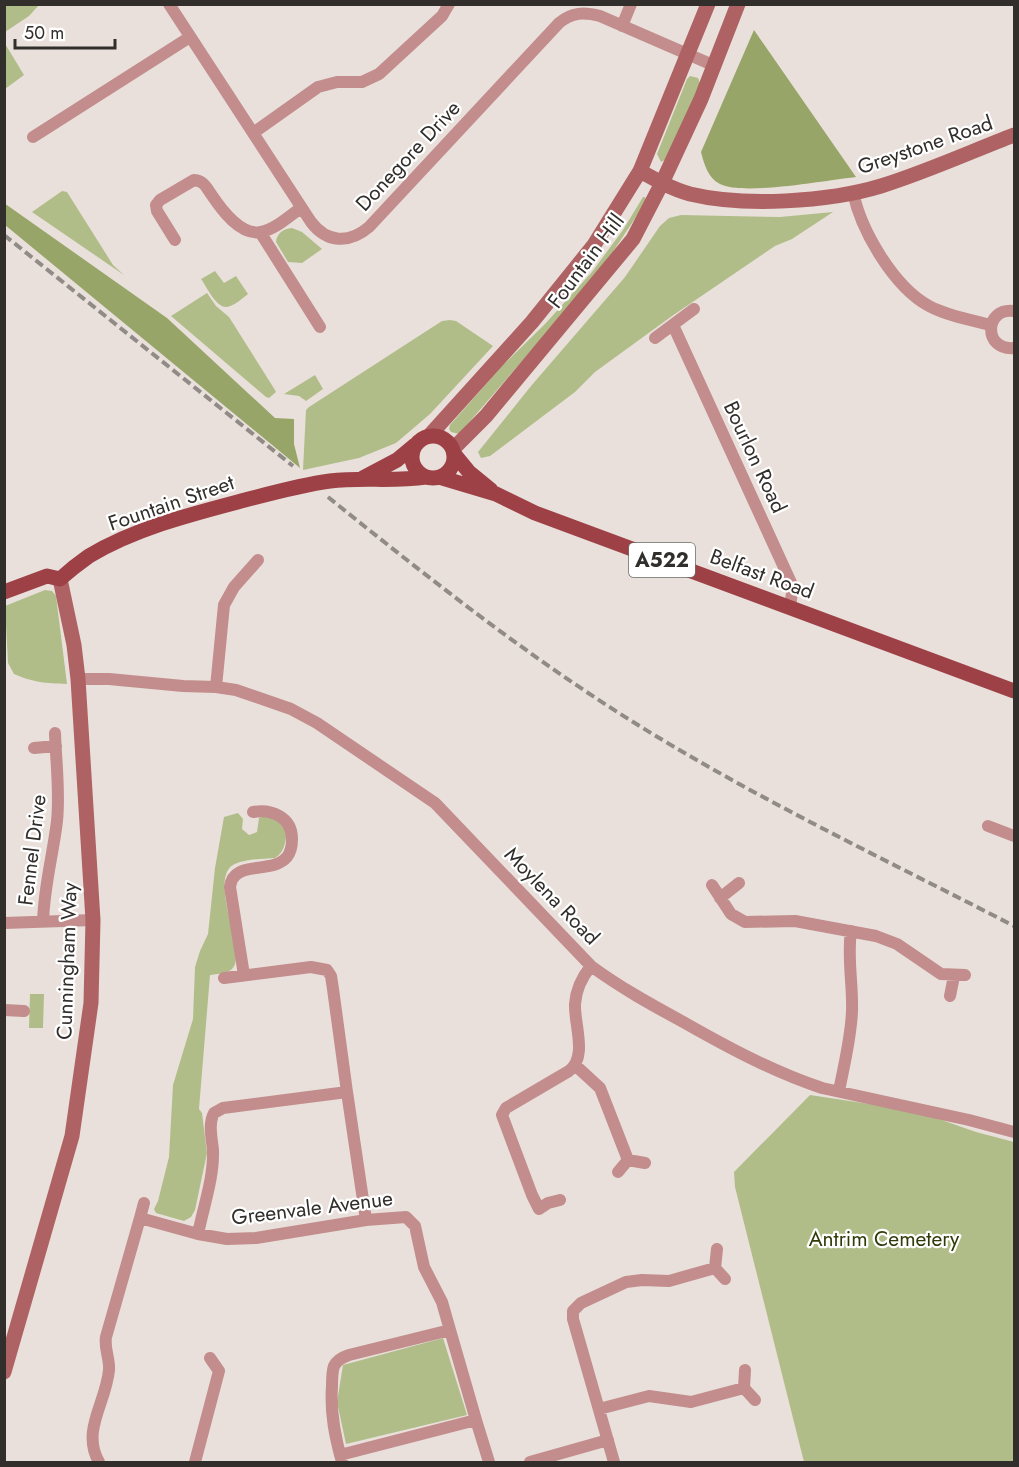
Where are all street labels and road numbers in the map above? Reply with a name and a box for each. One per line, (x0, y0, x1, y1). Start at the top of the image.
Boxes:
street label: Donegore Drive (349, 94, 467, 218)
street label: Greystone Road (853, 108, 997, 182)
street label: Fountain Hill (540, 207, 632, 315)
street label: Bourlon Road (716, 396, 794, 518)
street label: Fountain Street (104, 467, 238, 539)
street label: Belfast Road (706, 541, 818, 607)
road number: A522 (629, 543, 695, 577)
street label: Fennel Drive (10, 793, 54, 907)
street label: Moylena Road (498, 840, 606, 952)
street label: Cunningham Way (49, 881, 85, 1040)
street label: Greenvale Avenue (230, 1183, 395, 1233)

